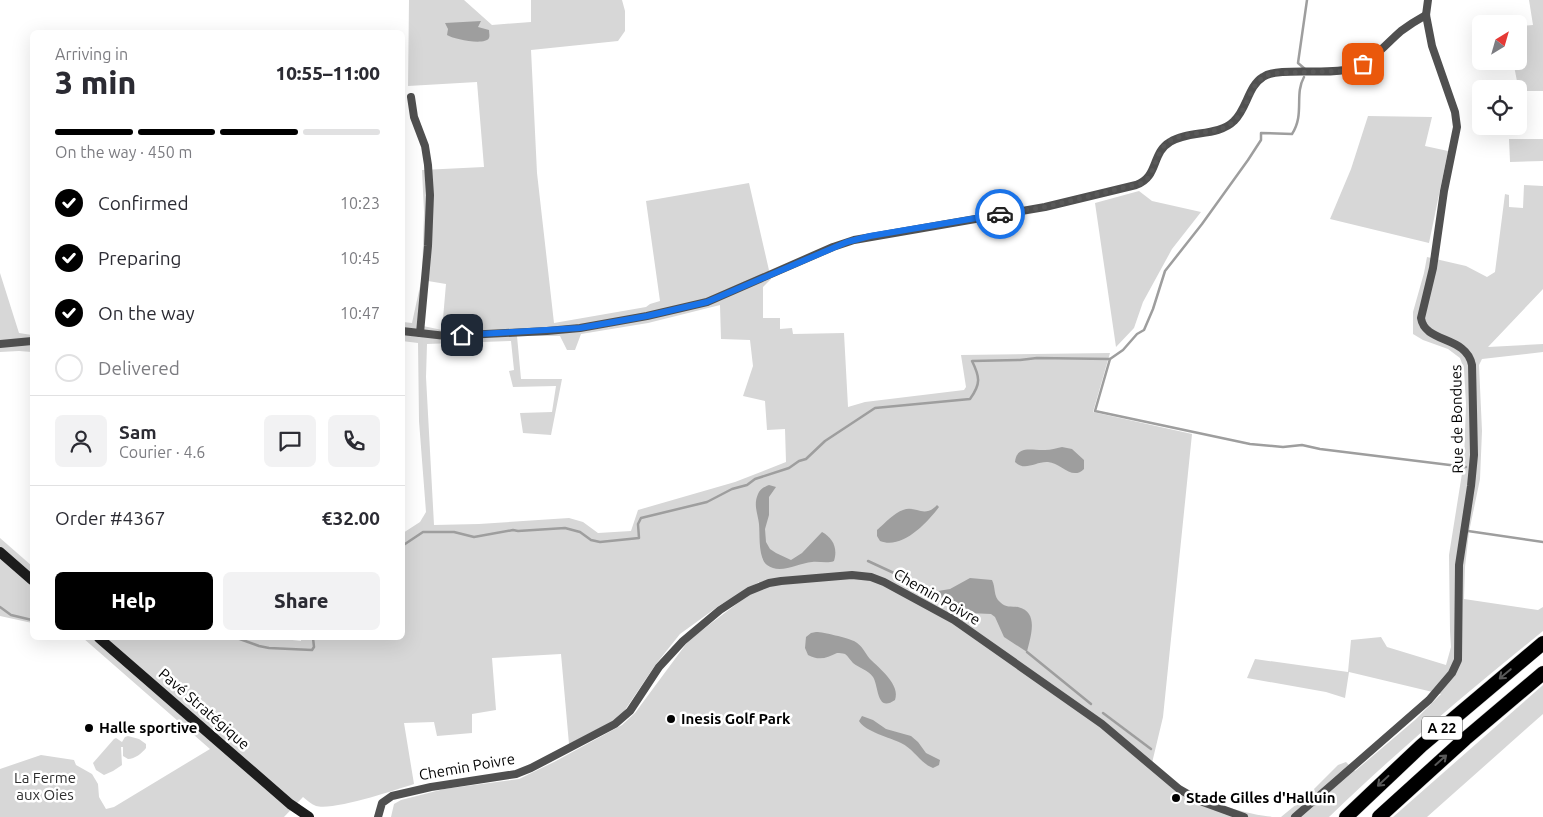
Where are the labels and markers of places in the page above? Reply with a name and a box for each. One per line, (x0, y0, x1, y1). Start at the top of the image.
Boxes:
pin (1342, 43, 1384, 85)
pin (441, 314, 483, 356)
place label: Inesis Golf Park (681, 710, 791, 727)
marker: Inesis Golf Park (665, 713, 677, 725)
place label: Halle sportive (99, 719, 198, 736)
marker: Halle sportive (83, 722, 95, 734)
place label: Stade Gilles d'Halluin (1186, 789, 1336, 806)
marker: Stade Gilles d'Halluin (1170, 792, 1182, 804)

